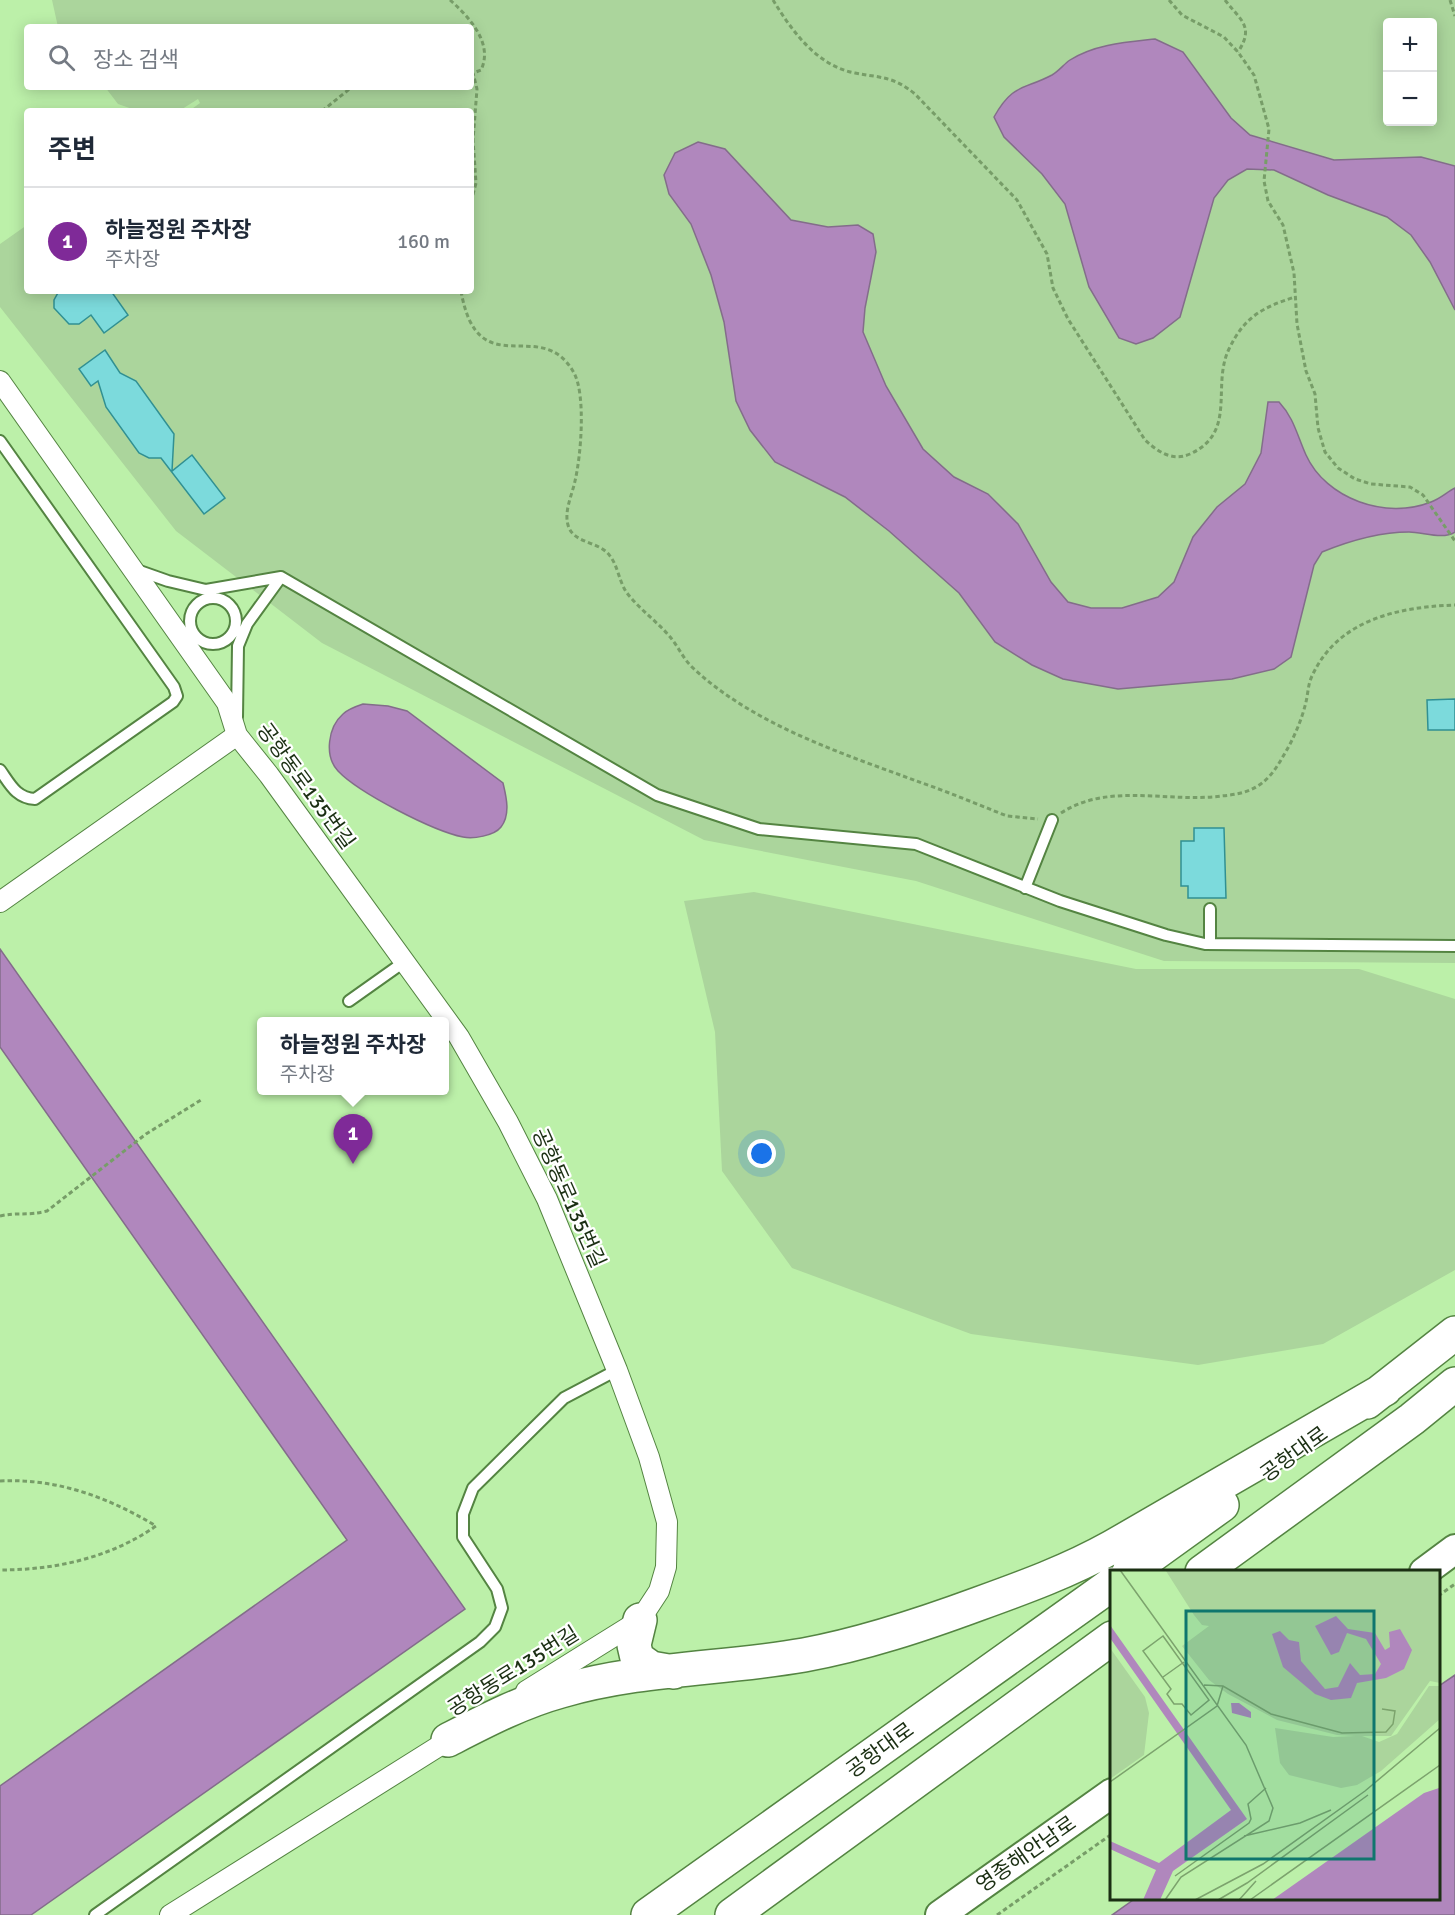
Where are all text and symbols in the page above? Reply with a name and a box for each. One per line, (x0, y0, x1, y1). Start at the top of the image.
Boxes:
map controls (1383, 18, 1437, 126)
button: + (1383, 18, 1437, 72)
search box (24, 24, 474, 90)
icon: search (45, 41, 78, 74)
text: 장소 검색 (93, 46, 179, 73)
button: − (1383, 72, 1437, 126)
text: 주변 (48, 134, 96, 166)
text: 하늘정원 주차장 (105, 216, 252, 243)
text: 1 (62, 229, 73, 254)
text: 160 m (397, 229, 450, 254)
text: 주차장 (105, 247, 160, 272)
street label: 공항동로135번길 (251, 718, 361, 854)
popup (257, 1017, 449, 1095)
text: 하늘정원 주차장 (280, 1031, 426, 1058)
text: 주차장 (280, 1062, 335, 1087)
pin: 1 (334, 1114, 372, 1164)
street label: 공항동로135번길 (527, 1124, 611, 1272)
your location (747, 1139, 776, 1168)
street label: 공항대로 (1255, 1421, 1333, 1487)
inset map (1110, 1570, 1440, 1900)
street label: 공항동로135번길 (443, 1620, 583, 1722)
street label: 공항대로 (841, 1717, 919, 1783)
street label: 영종해안남로 (971, 1810, 1081, 1898)

